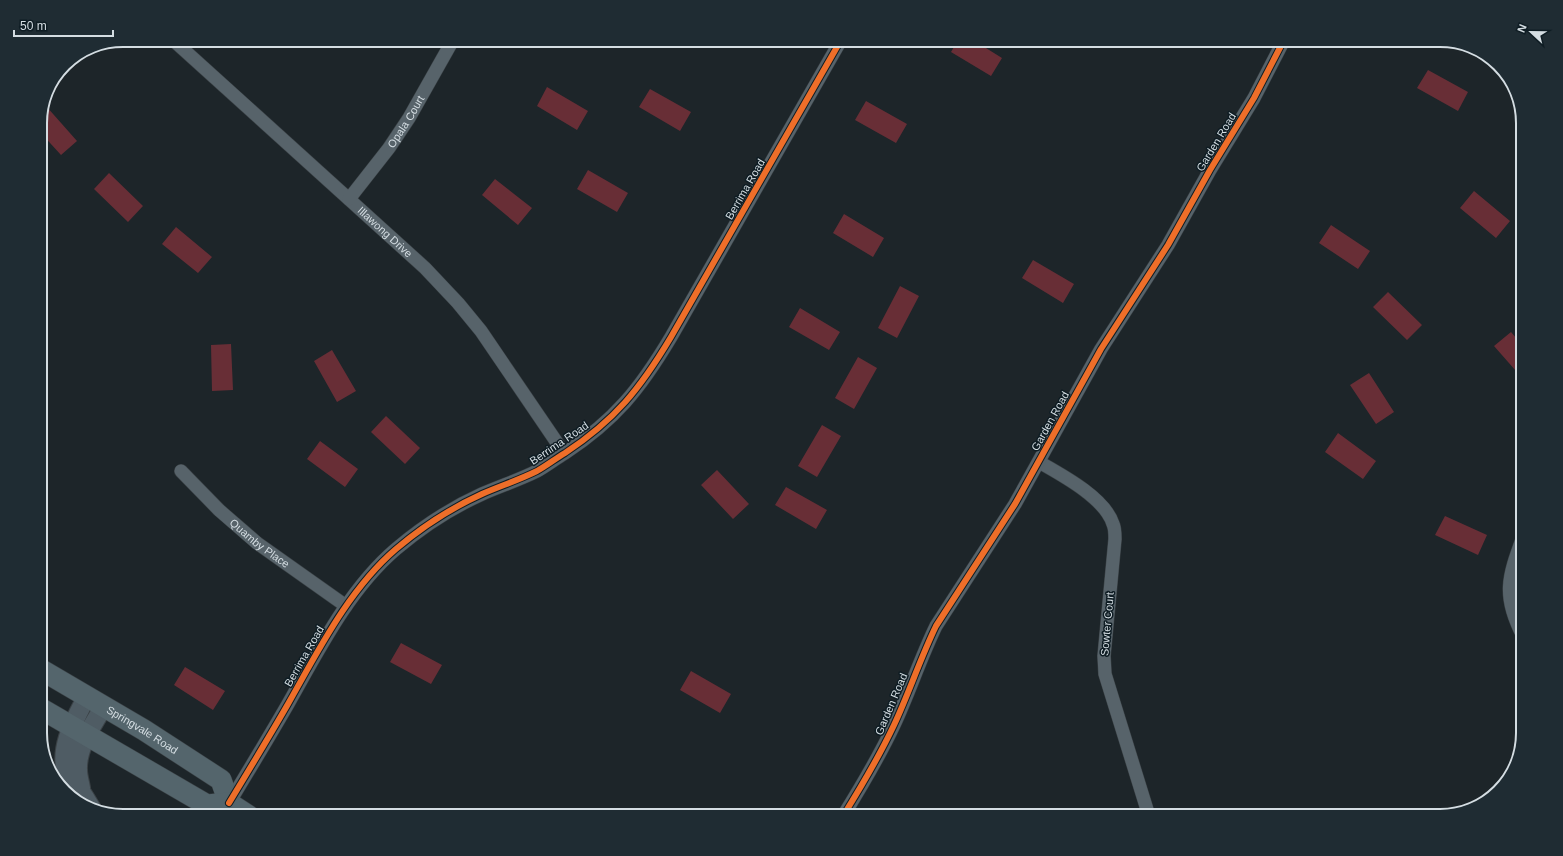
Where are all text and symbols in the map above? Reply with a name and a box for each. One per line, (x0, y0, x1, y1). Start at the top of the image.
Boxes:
scale bar (14, 12, 113, 38)
north arrow (1511, 12, 1551, 52)
text: 50 m (20, 19, 47, 33)
text: N (1515, 22, 1529, 34)
street label: Opala Court (385, 93, 426, 150)
street label: Garden Road (1194, 111, 1238, 173)
street label: Berrima Road (723, 157, 767, 221)
street label: Illawong Drive (355, 204, 415, 260)
street label: Garden Road (1029, 389, 1071, 453)
street label: Berrima Road (528, 419, 590, 467)
street label: Quamby Place (227, 516, 292, 570)
street label: Sowter Court (1098, 591, 1116, 657)
street label: Berrima Road (282, 624, 326, 688)
street label: Garden Road (873, 671, 909, 737)
street label: Springvale Road (104, 703, 180, 756)

